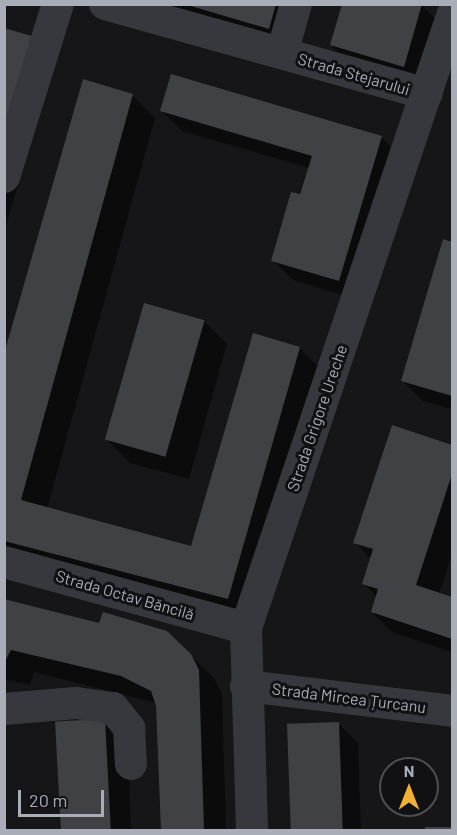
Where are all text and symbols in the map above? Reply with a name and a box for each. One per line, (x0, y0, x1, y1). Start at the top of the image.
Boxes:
street label: Strada Stejarului (296, 49, 412, 99)
street label: Strada Grigore Ureche (283, 342, 351, 494)
street label: Strada Octav Băncilă (54, 566, 196, 624)
street label: Strada Mircea Țurcanu (271, 679, 427, 717)
north arrow (379, 757, 439, 817)
text: N (404, 761, 414, 780)
scale bar (21, 778, 106, 816)
text: 20 m (29, 789, 67, 811)

